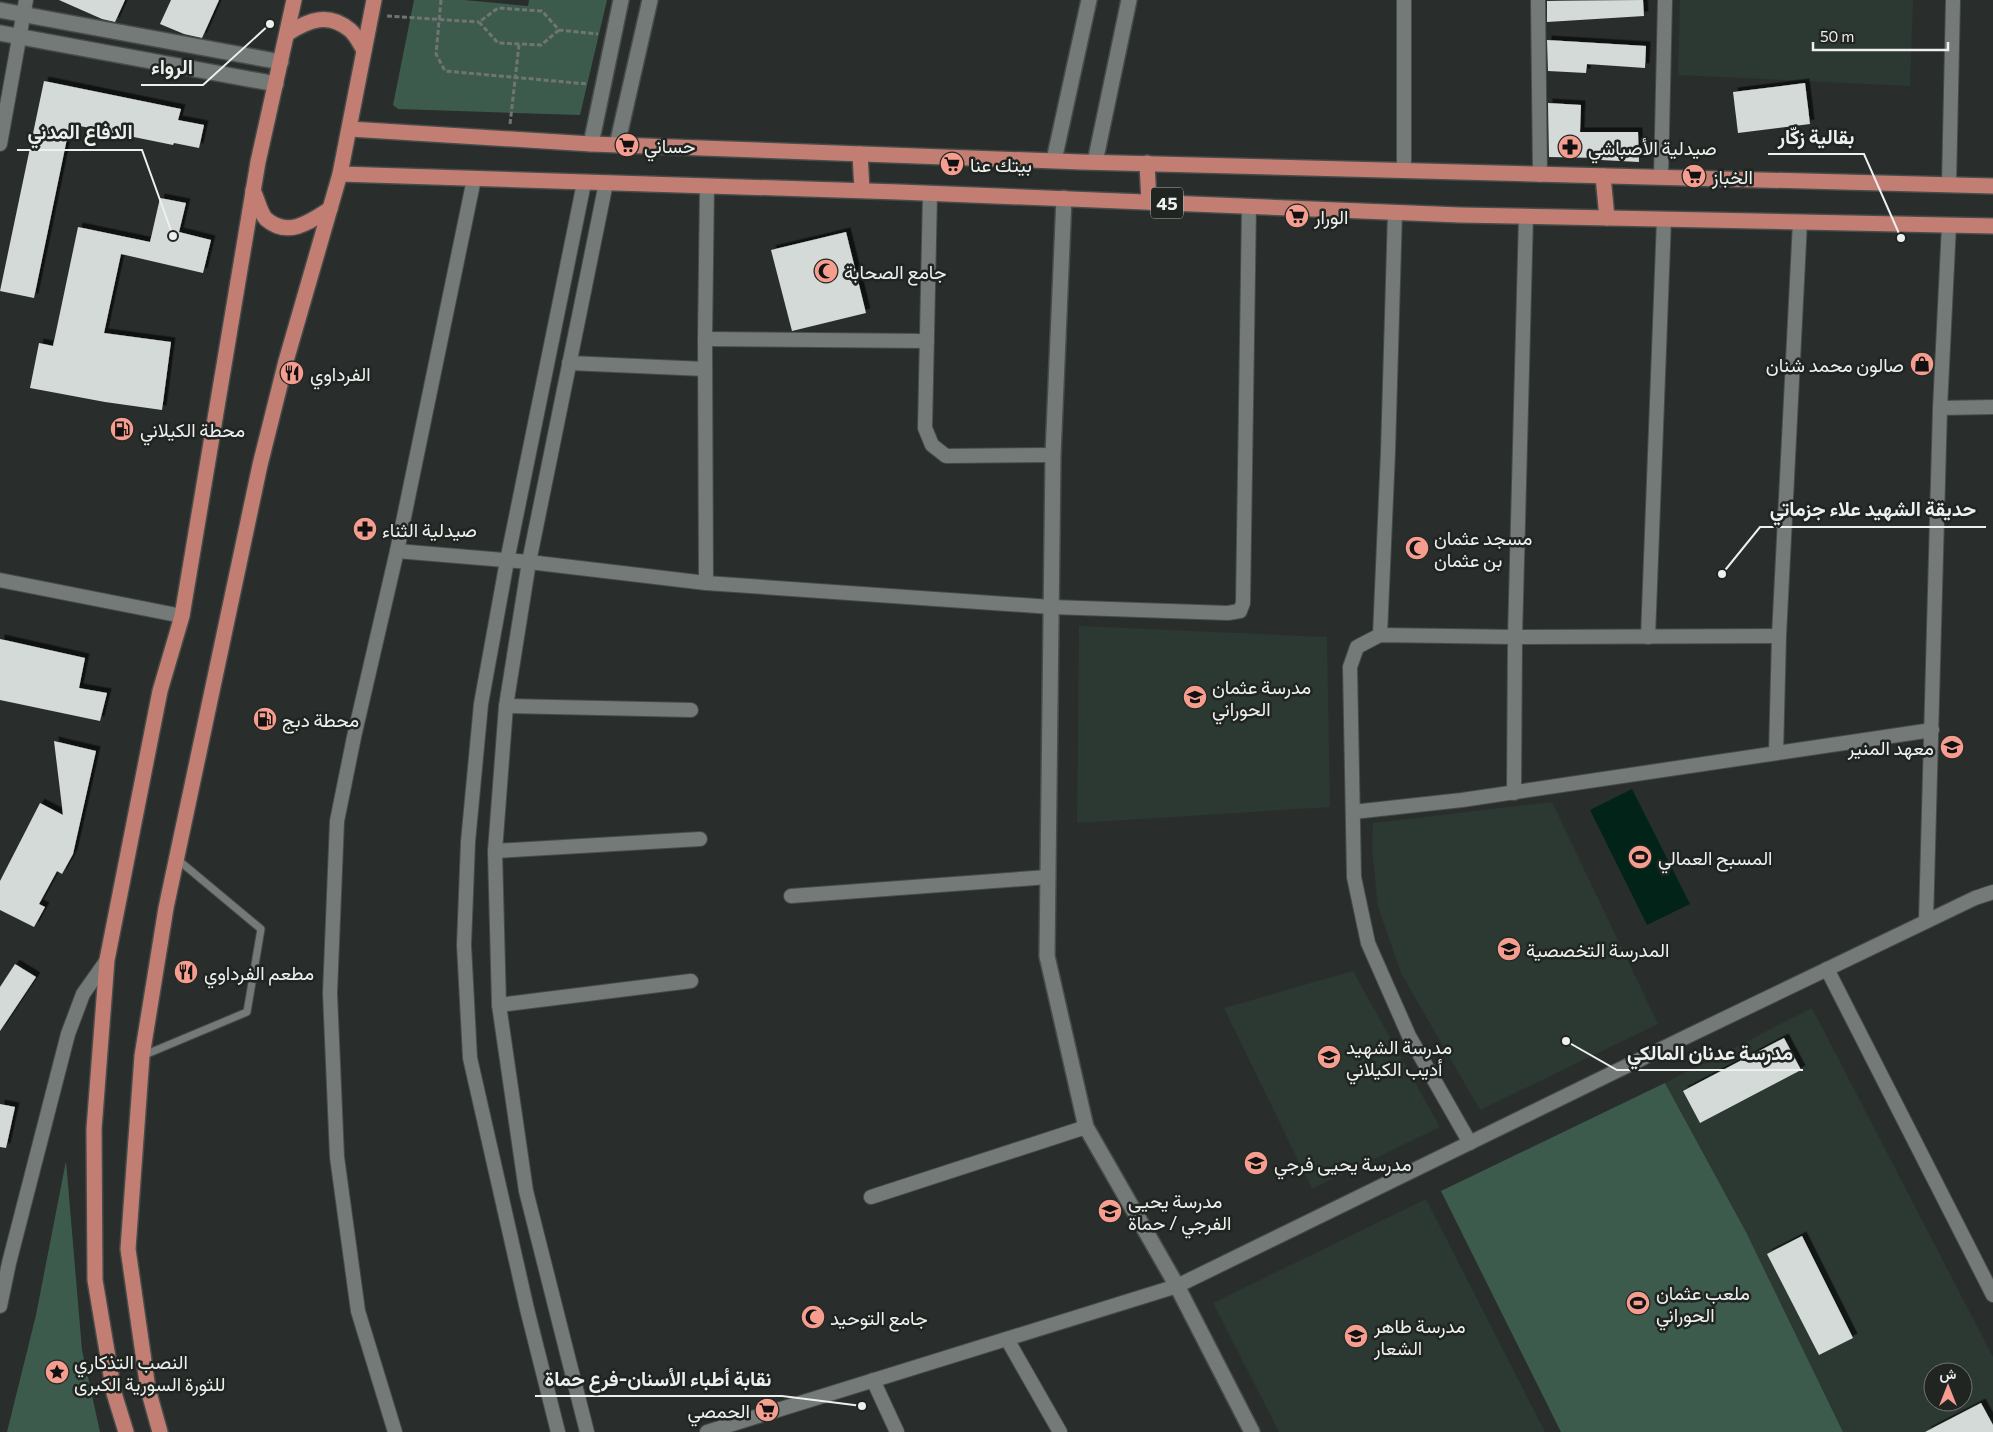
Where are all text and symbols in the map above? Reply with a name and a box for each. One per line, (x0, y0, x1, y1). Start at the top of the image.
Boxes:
scale bar (1813, 20, 1948, 52)
text: 50 m (1820, 27, 1854, 45)
callout: الرواء (141, 50, 203, 85)
text: الرواء (151, 54, 193, 80)
callout: الدفاع المدني (17, 115, 142, 150)
text: الدفاع المدني (27, 119, 133, 149)
callout: بقالية زكّار (1768, 119, 1864, 154)
text: بقالية زكّار (1777, 124, 1854, 150)
supermarket icon: حساني (614, 132, 640, 158)
place label: حساني (644, 134, 696, 162)
pharmacy icon: صيدلية الأصباشي (1557, 134, 1583, 160)
place label: صيدلية الأصباشي (1588, 136, 1717, 164)
supermarket icon: بيتك عنا (939, 151, 965, 177)
place label: بيتك عنا (970, 153, 1032, 177)
supermarket icon: الخباز (1681, 163, 1707, 189)
place label: الخباز (1711, 165, 1753, 189)
road number: 45 (1151, 188, 1183, 218)
supermarket icon: الورار (1284, 203, 1310, 229)
place label: الورار (1313, 205, 1348, 229)
mosque icon: جامع الصحابة (813, 258, 839, 284)
place label: جامع الصحابة (844, 260, 946, 286)
shop icon: صالون محمد شنان (1909, 351, 1935, 377)
place label: صالون محمد شنان (1766, 353, 1904, 377)
restaurant icon: الفرداوي (279, 360, 305, 386)
place label: الفرداوي (310, 362, 371, 390)
fuel station icon: محطة الكيلاني (109, 416, 135, 442)
place label: محطة الكيلاني (140, 418, 245, 446)
callout: حديقة الشهيد علاء جزماتي (1760, 492, 1986, 527)
text: حديقة الشهيد علاء جزماتي (1770, 496, 1976, 526)
pharmacy icon: صيدلية الثناء (352, 516, 378, 542)
place label: صيدلية الثناء (382, 518, 477, 542)
place label: مسجد عثمان بن عثمان (1434, 526, 1532, 572)
mosque icon: مسجد عثمان بن عثمان (1404, 535, 1430, 561)
place label: مدرسة عثمان الحوراني (1212, 675, 1311, 725)
school or university icon: مدرسة عثمان الحوراني (1182, 684, 1208, 710)
fuel station icon: محطة دبج (252, 706, 278, 732)
place label: محطة دبج (282, 708, 359, 734)
school or university icon: معهد المنير (1939, 734, 1965, 760)
place label: معهد المنير (1847, 736, 1934, 760)
sports icon: المسبح العمالي (1627, 844, 1653, 870)
place label: المسبح العمالي (1658, 846, 1773, 874)
school or university icon: المدرسة التخصصية (1496, 936, 1522, 962)
place label: المدرسة التخصصية (1526, 938, 1669, 962)
restaurant icon: مطعم الفرداوي (173, 959, 199, 985)
place label: مطعم الفرداوي (204, 961, 314, 989)
place label: مدرسة الشهيد أديب الكيلاني (1346, 1035, 1452, 1085)
callout: مدرسة عدنان المالكي (1617, 1035, 1803, 1070)
text: مدرسة عدنان المالكي (1627, 1040, 1793, 1070)
school or university icon: مدرسة الشهيد أديب الكيلاني (1316, 1044, 1342, 1070)
school or university icon: مدرسة يحيى فرجي (1243, 1150, 1269, 1176)
place label: مدرسة يحيى فرجي (1274, 1152, 1412, 1180)
place label: مدرسة يحيى الفرجي / حماة (1128, 1189, 1231, 1239)
school or university icon: مدرسة يحيى الفرجي / حماة (1097, 1198, 1123, 1224)
place label: ملعب عثمان الحوراني (1656, 1281, 1750, 1331)
sports icon: ملعب عثمان الحوراني (1625, 1290, 1651, 1316)
mosque icon: جامع التوحيد (800, 1304, 826, 1330)
place label: جامع التوحيد (830, 1306, 928, 1332)
place label: مدرسة طاهر الشعار (1373, 1314, 1466, 1360)
school or university icon: مدرسة طاهر الشعار (1343, 1323, 1369, 1349)
place label: النصب التذكاري للثورة السورية الكبرى (74, 1350, 225, 1396)
place icon: النصب التذكاري للثورة السورية الكبرى (44, 1359, 70, 1385)
callout: نقابة أطباء الأسنان-فرع حماة (535, 1361, 782, 1396)
north arrow (1923, 1362, 1973, 1412)
text: ش (1940, 1365, 1957, 1383)
text: نقابة أطباء الأسنان-فرع حماة (545, 1366, 772, 1393)
supermarket icon: الحمصي (754, 1397, 780, 1423)
place label: الحمصي (688, 1399, 750, 1427)

